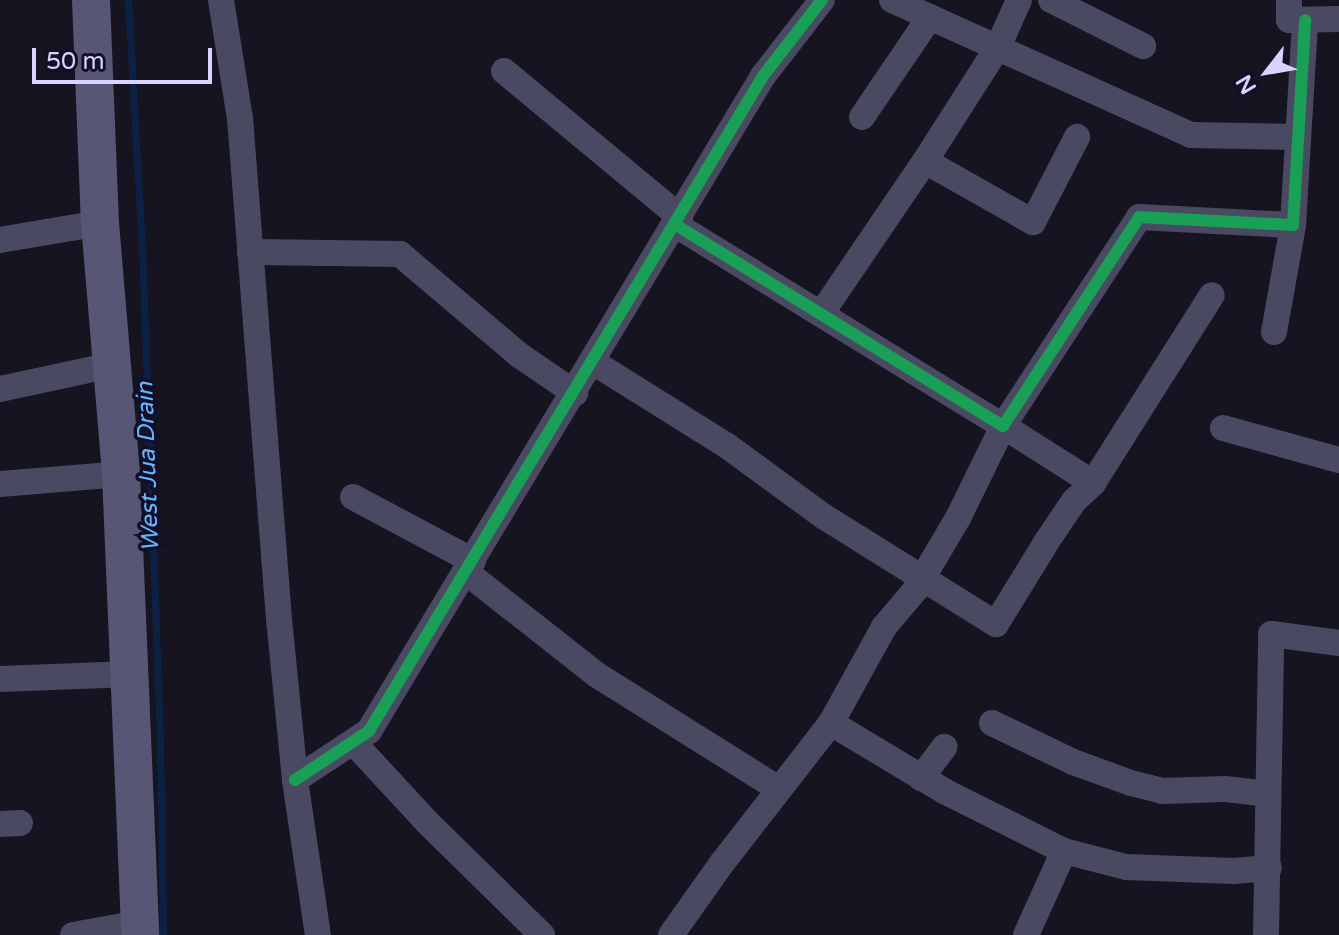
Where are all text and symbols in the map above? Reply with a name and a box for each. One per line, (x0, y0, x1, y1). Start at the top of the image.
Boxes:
scale bar (36, 32, 216, 82)
north arrow (1227, 32, 1307, 112)
text: 50 m (46, 47, 104, 76)
text: N (1231, 70, 1262, 99)
water label: West Jua Drain (131, 381, 165, 553)

